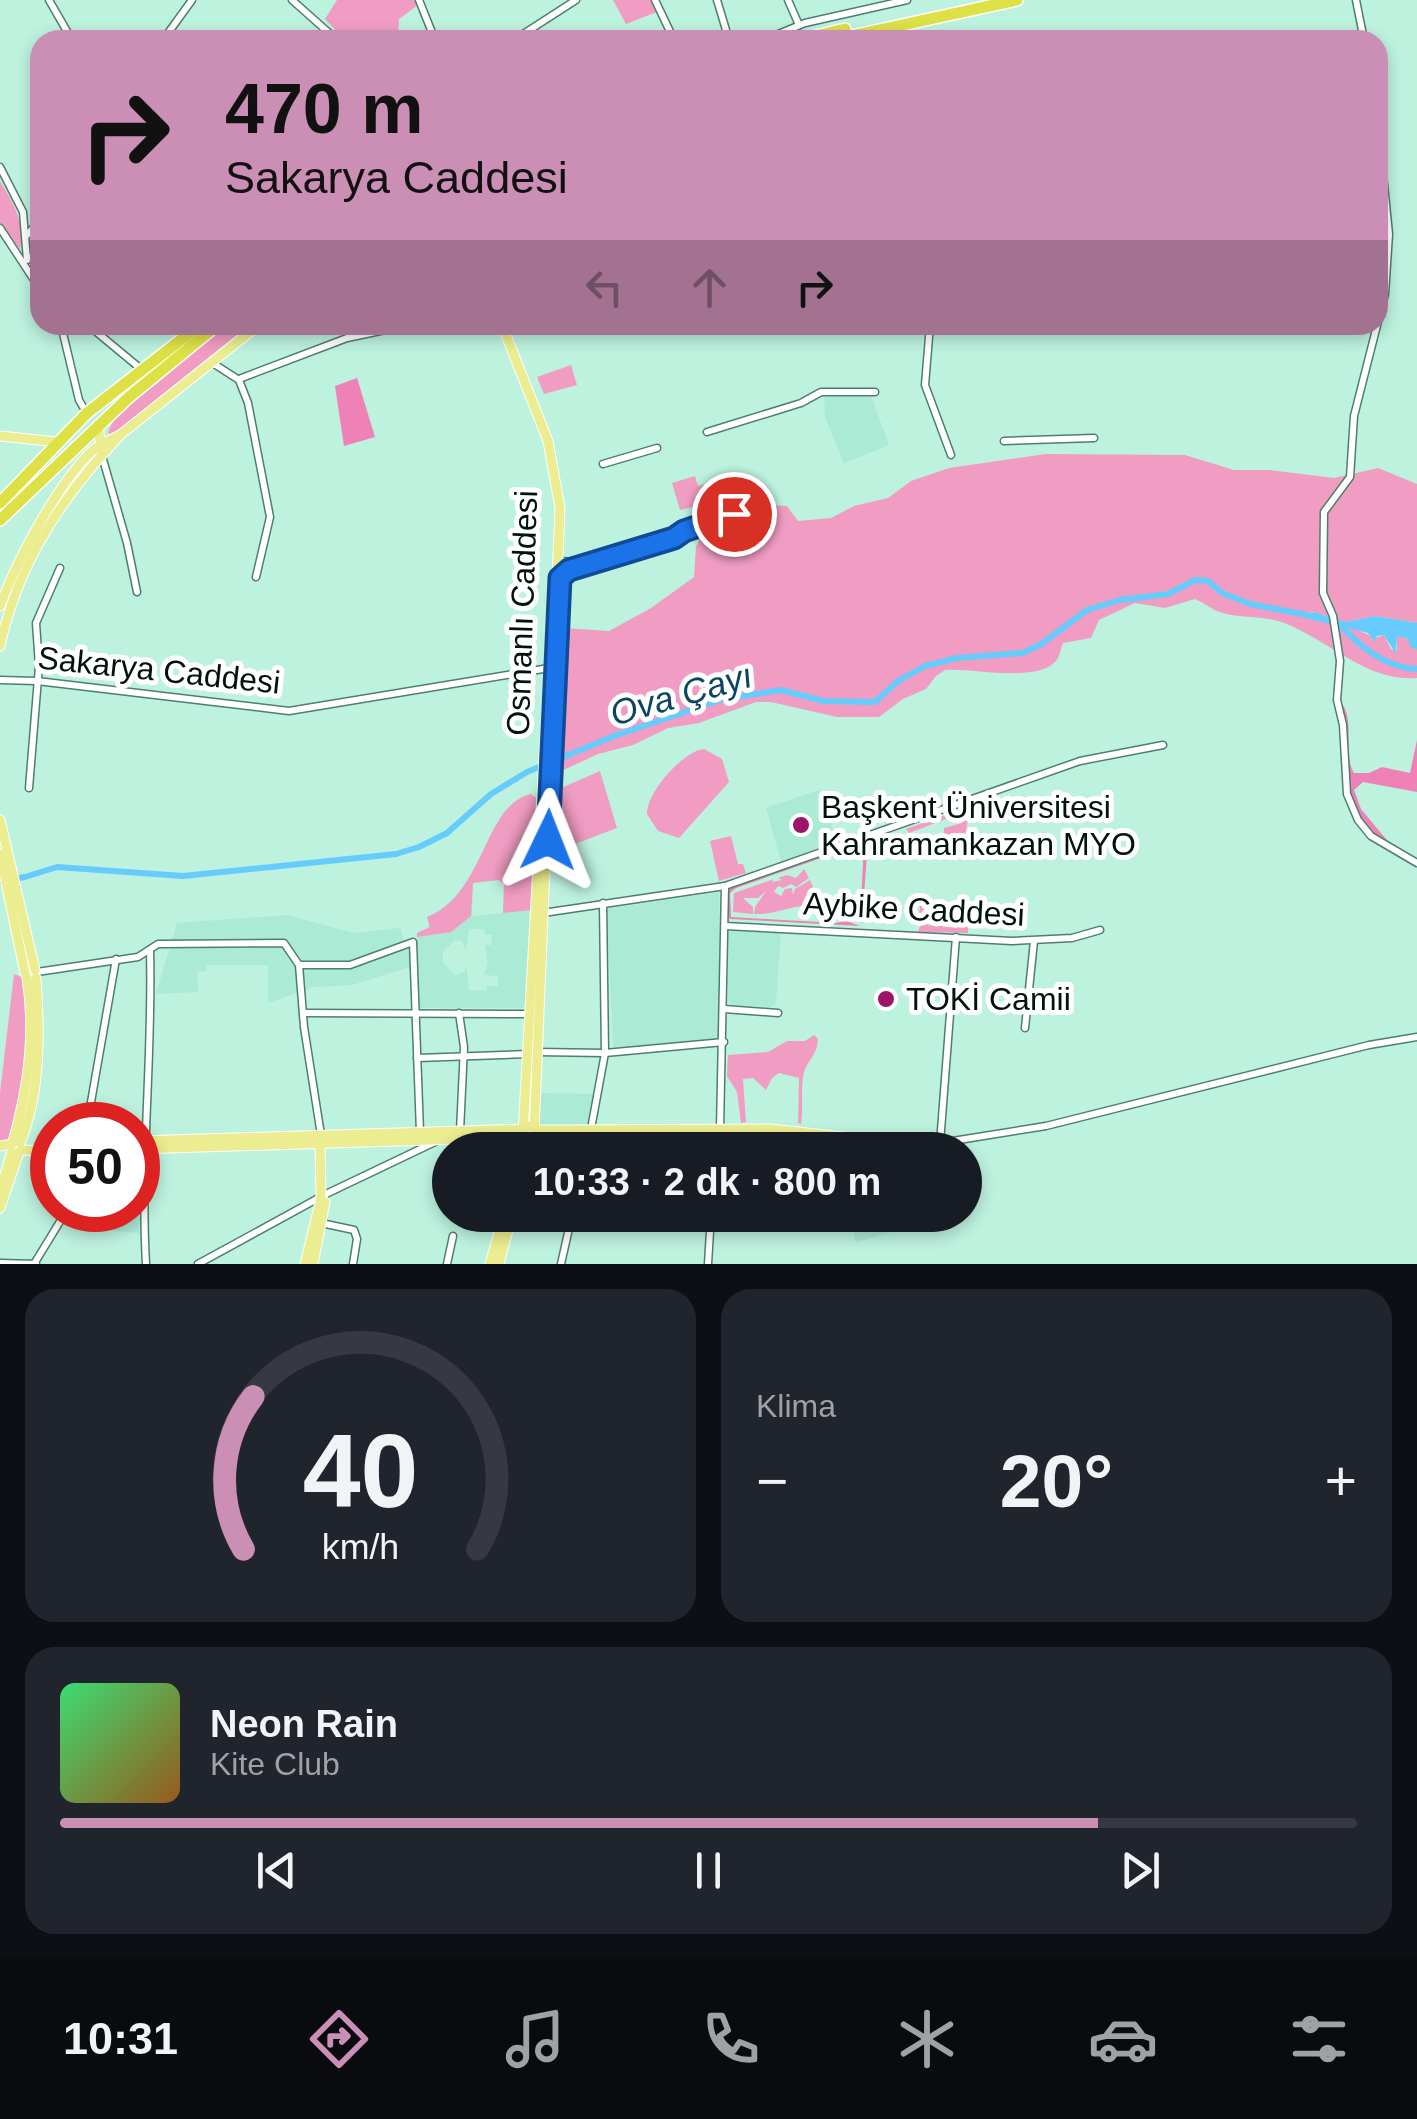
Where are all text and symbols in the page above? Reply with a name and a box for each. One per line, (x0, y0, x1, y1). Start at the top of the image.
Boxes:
icon: right (60, 70, 190, 200)
text: 470 m (225, 70, 423, 148)
text: Sakarya Caddesi (225, 152, 568, 203)
icon: left (577, 260, 632, 315)
icon: ahead (682, 260, 737, 315)
icon: right (787, 260, 842, 315)
pin (692, 472, 777, 557)
icon: arrive (707, 487, 762, 542)
street label: Osmanlı Caddesi (500, 490, 544, 736)
street label: Sakarya Caddesi (36, 639, 282, 701)
water label: Ova Çayı (606, 655, 756, 733)
position arrow (496, 788, 600, 892)
place label: Başkent Üniversitesi Kahramankazan MYO (821, 789, 1136, 862)
marker: Başkent Üniversitesi Kahramankazan MYO (790, 814, 812, 836)
street label: Aybike Caddesi (802, 885, 1026, 933)
place label: TOKİ Camii (906, 981, 1071, 1017)
marker: TOKİ Camii (875, 988, 897, 1010)
speed limit sign: 50 (30, 1102, 160, 1232)
text: 10:33 · 2 dk · 800 m (533, 1161, 881, 1203)
text: Klima (756, 1388, 836, 1424)
text: 40 (303, 1413, 418, 1529)
text: 20° (1000, 1439, 1113, 1523)
text: − (756, 1450, 788, 1512)
text: + (1325, 1450, 1357, 1512)
text: km/h (322, 1527, 399, 1567)
text: Neon Rain (210, 1703, 398, 1745)
text: Kite Club (210, 1746, 340, 1782)
icon: previous (249, 1843, 304, 1898)
icon: pause (681, 1843, 736, 1898)
icon: next (1113, 1843, 1168, 1898)
icon: directions (304, 2004, 374, 2074)
icon: music (500, 2004, 570, 2074)
icon: phone (696, 2004, 766, 2074)
icon: climate (892, 2004, 962, 2074)
icon: car (1088, 2004, 1158, 2074)
icon: filters (1284, 2004, 1354, 2074)
text: 10:31 (63, 2013, 178, 2064)

